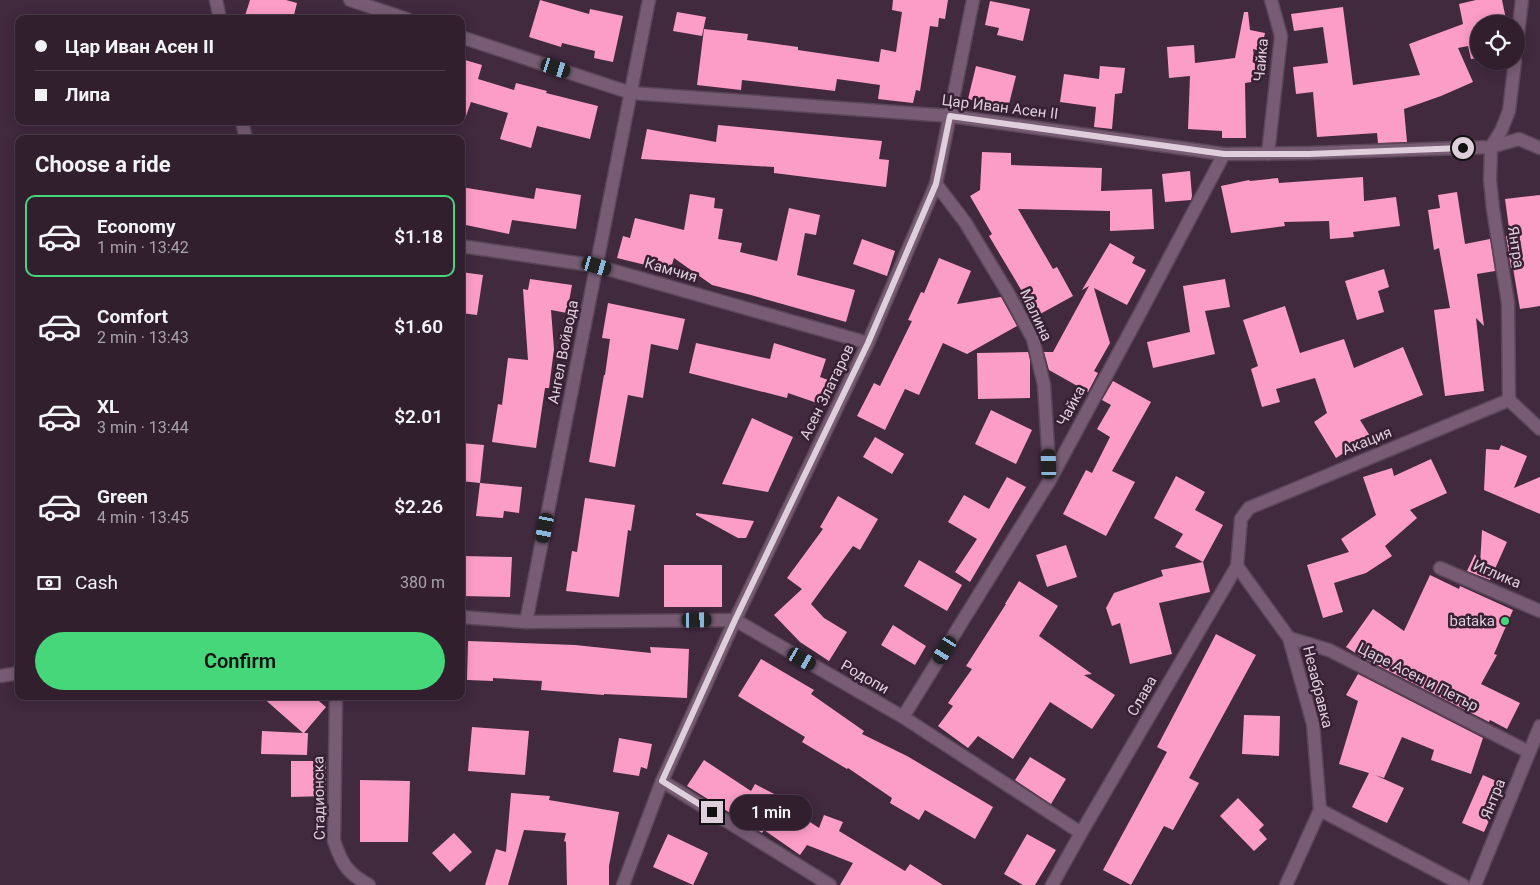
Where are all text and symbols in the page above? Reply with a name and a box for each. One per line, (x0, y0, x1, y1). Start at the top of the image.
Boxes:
map controls (1470, 15, 1525, 70)
button: locate (1470, 15, 1525, 70)
text: Цар Иван Асен II (65, 35, 214, 58)
street label: Чайка (1250, 38, 1272, 82)
car (539, 56, 572, 80)
text: Липа (65, 83, 110, 106)
street label: Цар Иван Асен II (941, 91, 1059, 123)
route start (1452, 137, 1474, 159)
text: Choose a ride (35, 152, 171, 177)
icon: car (37, 214, 82, 259)
text: Economy (97, 215, 176, 238)
text: $1.18 (394, 225, 443, 248)
street label: Янтра (1504, 225, 1528, 269)
text: 1 min · 13:42 (97, 238, 189, 257)
street label: Камчия (643, 254, 699, 286)
car (580, 255, 613, 277)
street label: Малина (1016, 286, 1056, 344)
street label: Ангел Войвода (544, 299, 582, 405)
icon: car (37, 304, 82, 349)
text: Comfort (97, 305, 168, 328)
text: $1.60 (394, 315, 443, 338)
text: 2 min · 13:43 (97, 328, 189, 347)
street label: Асен Златаров (796, 341, 858, 443)
street label: Чайка (1053, 383, 1089, 429)
icon: car (37, 394, 82, 439)
text: XL (97, 395, 119, 418)
text: $2.01 (394, 405, 443, 428)
text: 3 min · 13:44 (97, 418, 189, 437)
street label: Акация (1340, 423, 1394, 459)
car (1040, 449, 1057, 479)
icon: car (37, 484, 82, 529)
text: Green (97, 485, 148, 508)
text: $2.26 (394, 495, 443, 518)
text: 4 min · 13:45 (97, 508, 189, 527)
car (534, 512, 555, 544)
street label: Иглика (1470, 556, 1524, 592)
icon: cash (35, 569, 63, 597)
text: Cash (75, 571, 118, 594)
text: 380 m (400, 573, 445, 592)
car (681, 612, 712, 628)
place label: bataka (1450, 612, 1495, 630)
marker: bataka (1499, 615, 1511, 627)
button: Confirm (35, 632, 445, 690)
car (930, 633, 959, 667)
street label: Царе Асен и Петър (1355, 639, 1481, 715)
street label: Незабравка (1299, 644, 1337, 730)
car (785, 645, 818, 673)
street label: Родопи (838, 656, 892, 698)
street label: Слава (1123, 673, 1161, 719)
street label: Стадионска (309, 756, 329, 840)
street label: Янтра (1477, 776, 1509, 822)
callout: 1 min (730, 794, 812, 830)
route end (701, 801, 723, 823)
text: 1 min (751, 803, 791, 822)

